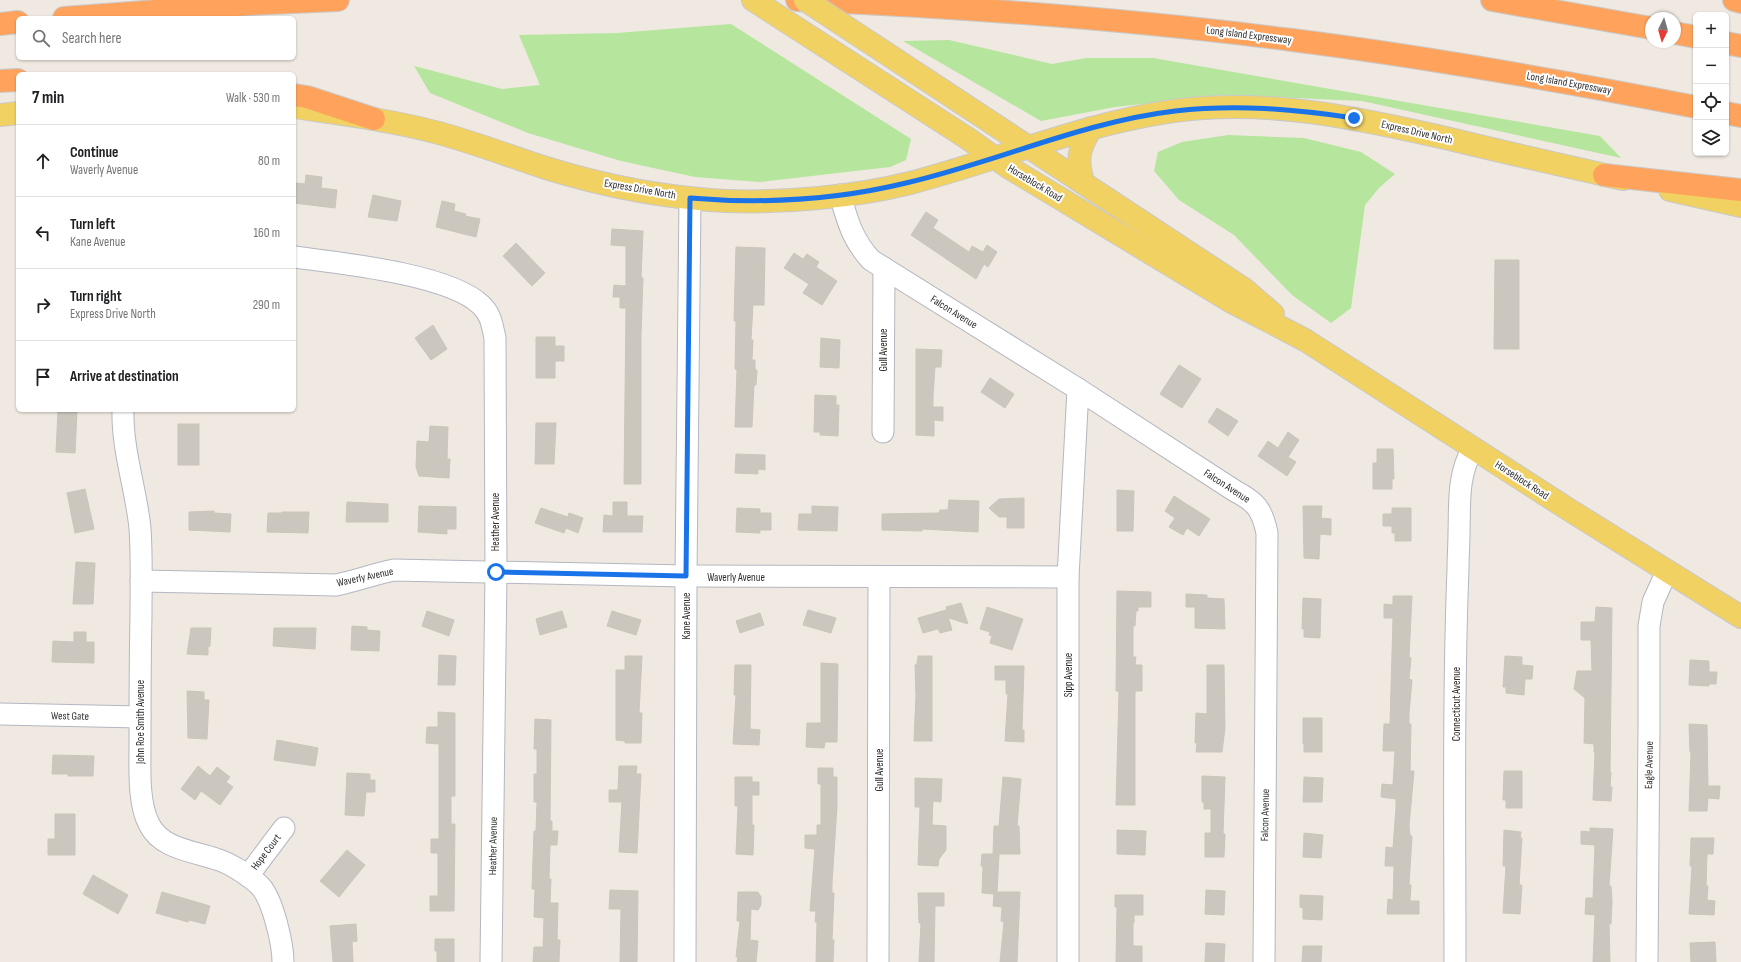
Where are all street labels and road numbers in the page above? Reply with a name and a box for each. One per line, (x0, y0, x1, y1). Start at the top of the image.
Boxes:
street label: Long Island Expressway (1206, 23, 1293, 47)
street label: Long Island Expressway (1526, 69, 1613, 97)
street label: Express Drive North (1380, 117, 1454, 147)
street label: Horseblock Road (1005, 162, 1065, 205)
street label: Express Drive North (603, 176, 677, 202)
street label: Falcon Avenue (928, 293, 980, 331)
street label: Gull Avenue (877, 329, 890, 371)
street label: Horseblock Road (1493, 458, 1552, 502)
street label: Falcon Avenue (1201, 466, 1253, 506)
street label: Heather Avenue (489, 493, 502, 551)
street label: Waverly Avenue (335, 565, 395, 589)
street label: Waverly Avenue (707, 571, 765, 584)
street label: Kane Avenue (680, 593, 693, 639)
street label: Sipp Avenue (1062, 653, 1075, 697)
street label: Connecticut Avenue (1450, 667, 1463, 741)
street label: John Roe Smith Avenue (134, 680, 147, 765)
street label: West Gate (51, 709, 89, 723)
street label: Eagle Avenue (1642, 741, 1656, 789)
street label: Gull Avenue (873, 749, 886, 791)
street label: Falcon Avenue (1258, 789, 1272, 841)
street label: Heather Avenue (486, 817, 500, 875)
street label: Hope Court (248, 831, 284, 873)

